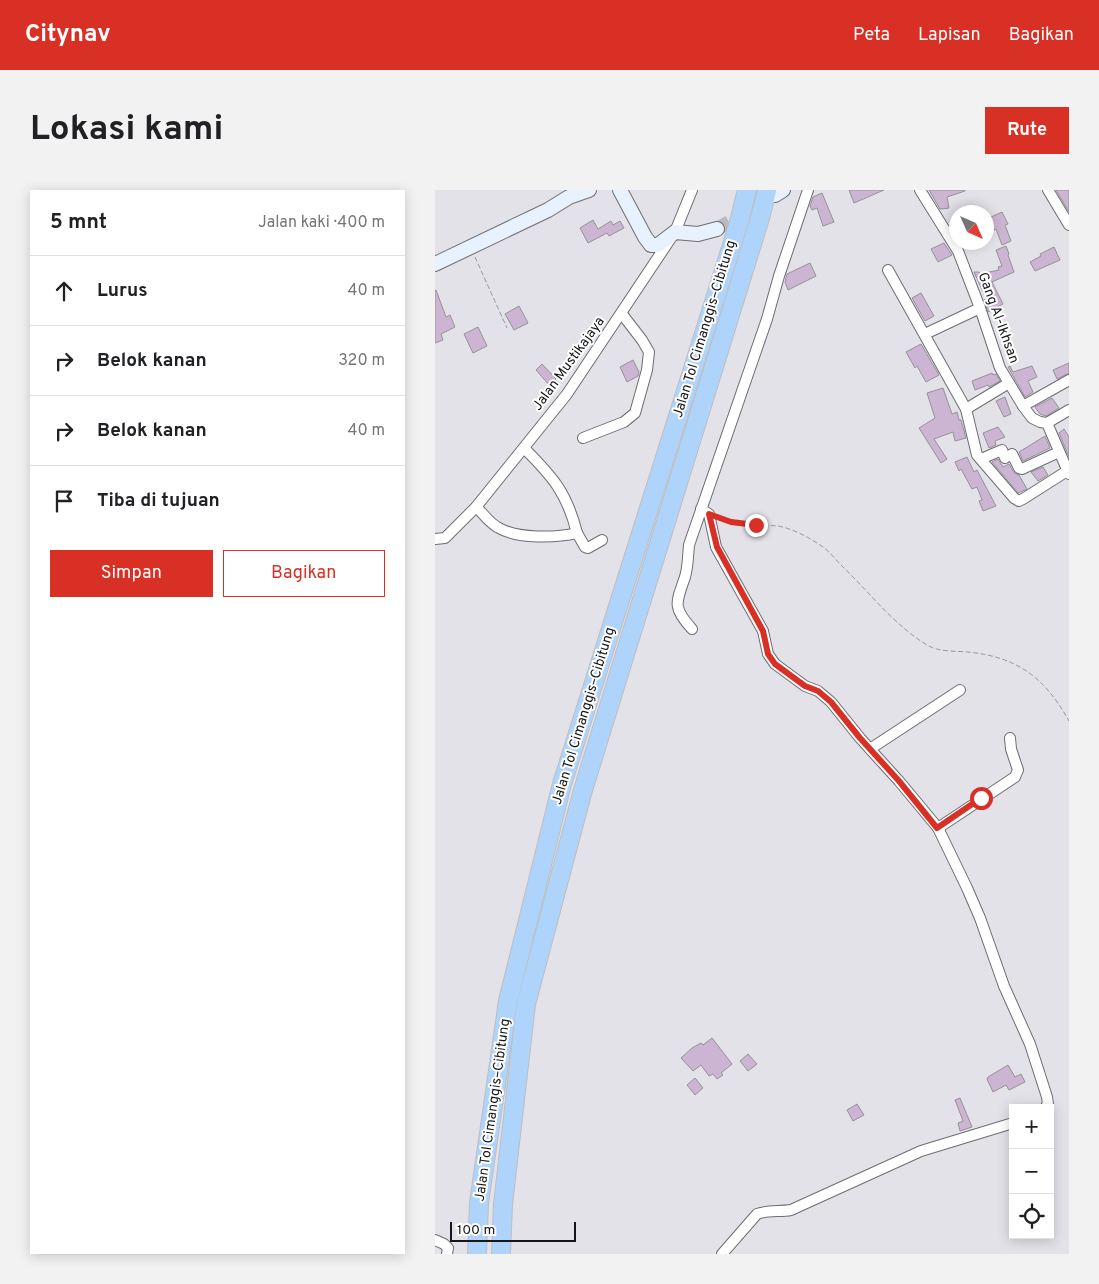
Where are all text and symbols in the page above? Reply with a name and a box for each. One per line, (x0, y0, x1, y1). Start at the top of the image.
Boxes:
text: Citynav (25, 20, 111, 50)
text: Peta (853, 24, 890, 47)
text: Lapisan (918, 24, 981, 47)
text: Bagikan (1009, 24, 1074, 47)
button: Rute (985, 107, 1069, 154)
text: Lokasi kami (30, 108, 223, 152)
north arrow (949, 205, 994, 250)
text: 5 mnt (50, 209, 107, 236)
text: Jalan kaki · 400 m (258, 213, 385, 233)
street label: Jalan Tol Cimanggis–Cibitung (670, 238, 740, 420)
street label: Gang Al-Ikhsan (974, 270, 1022, 366)
icon: ahead (50, 277, 78, 305)
text: Lurus (97, 279, 148, 303)
text: 40 m (347, 281, 385, 301)
street label: Jalan Mustikajaya (529, 314, 609, 414)
icon: right (50, 347, 78, 375)
text: Belok kanan (97, 349, 207, 373)
text: 320 m (338, 351, 385, 371)
icon: right (50, 417, 78, 445)
text: Belok kanan (97, 419, 207, 443)
text: 40 m (347, 421, 385, 441)
icon: arrive (50, 487, 78, 515)
text: Tiba di tujuan (97, 489, 220, 513)
route end (745, 514, 768, 537)
button: Simpan (50, 550, 213, 597)
button: Bagikan (223, 550, 385, 597)
street label: Jalan Tol Cimanggis–Cibitung (549, 625, 619, 807)
route start (970, 787, 993, 810)
street label: Jalan Tol Cimanggis–Cibitung (472, 1017, 514, 1203)
map controls (1009, 1104, 1054, 1239)
button: + (1009, 1104, 1054, 1149)
button: − (1009, 1149, 1054, 1194)
button: locate (1009, 1194, 1054, 1239)
scale bar (450, 1219, 576, 1242)
text: 100 m (457, 1222, 495, 1239)

